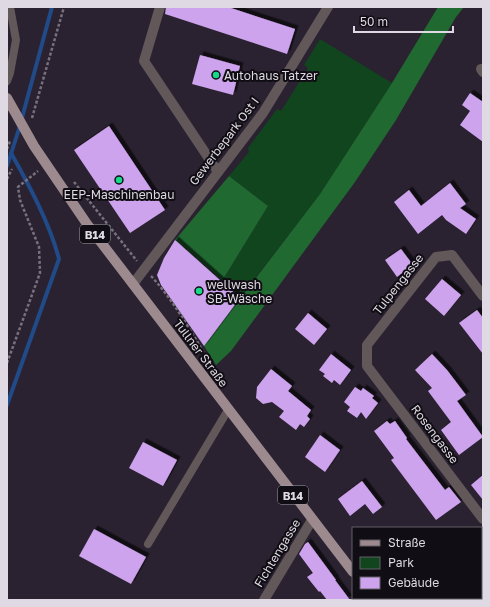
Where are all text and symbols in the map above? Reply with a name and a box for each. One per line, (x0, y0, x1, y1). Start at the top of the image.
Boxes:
scale bar (354, 8, 453, 34)
text: 50 m (360, 14, 388, 29)
place label: Autohaus Tatzer (224, 68, 318, 83)
marker: Autohaus Tatzer (211, 70, 221, 80)
street label: Gewerbepark Ost I (186, 94, 262, 188)
marker: EEP-Maschinenbau (114, 175, 124, 185)
place label: EEP-Maschinenbau (64, 187, 174, 202)
road number: B14 (80, 225, 110, 243)
street label: Tulpengasse (370, 251, 426, 317)
place label: wellwash SB-Wäsche (207, 277, 272, 306)
marker: wellwash SB-Wäsche (194, 286, 204, 296)
street label: Tullner Straße (171, 316, 231, 390)
street label: Rosengasse (408, 402, 462, 466)
road number: B14 (278, 486, 308, 504)
street label: Fichtengasse (251, 516, 303, 590)
legend (352, 527, 482, 599)
text: Straße (388, 535, 426, 550)
text: Park (388, 555, 414, 570)
text: Gebäude (388, 575, 439, 590)

